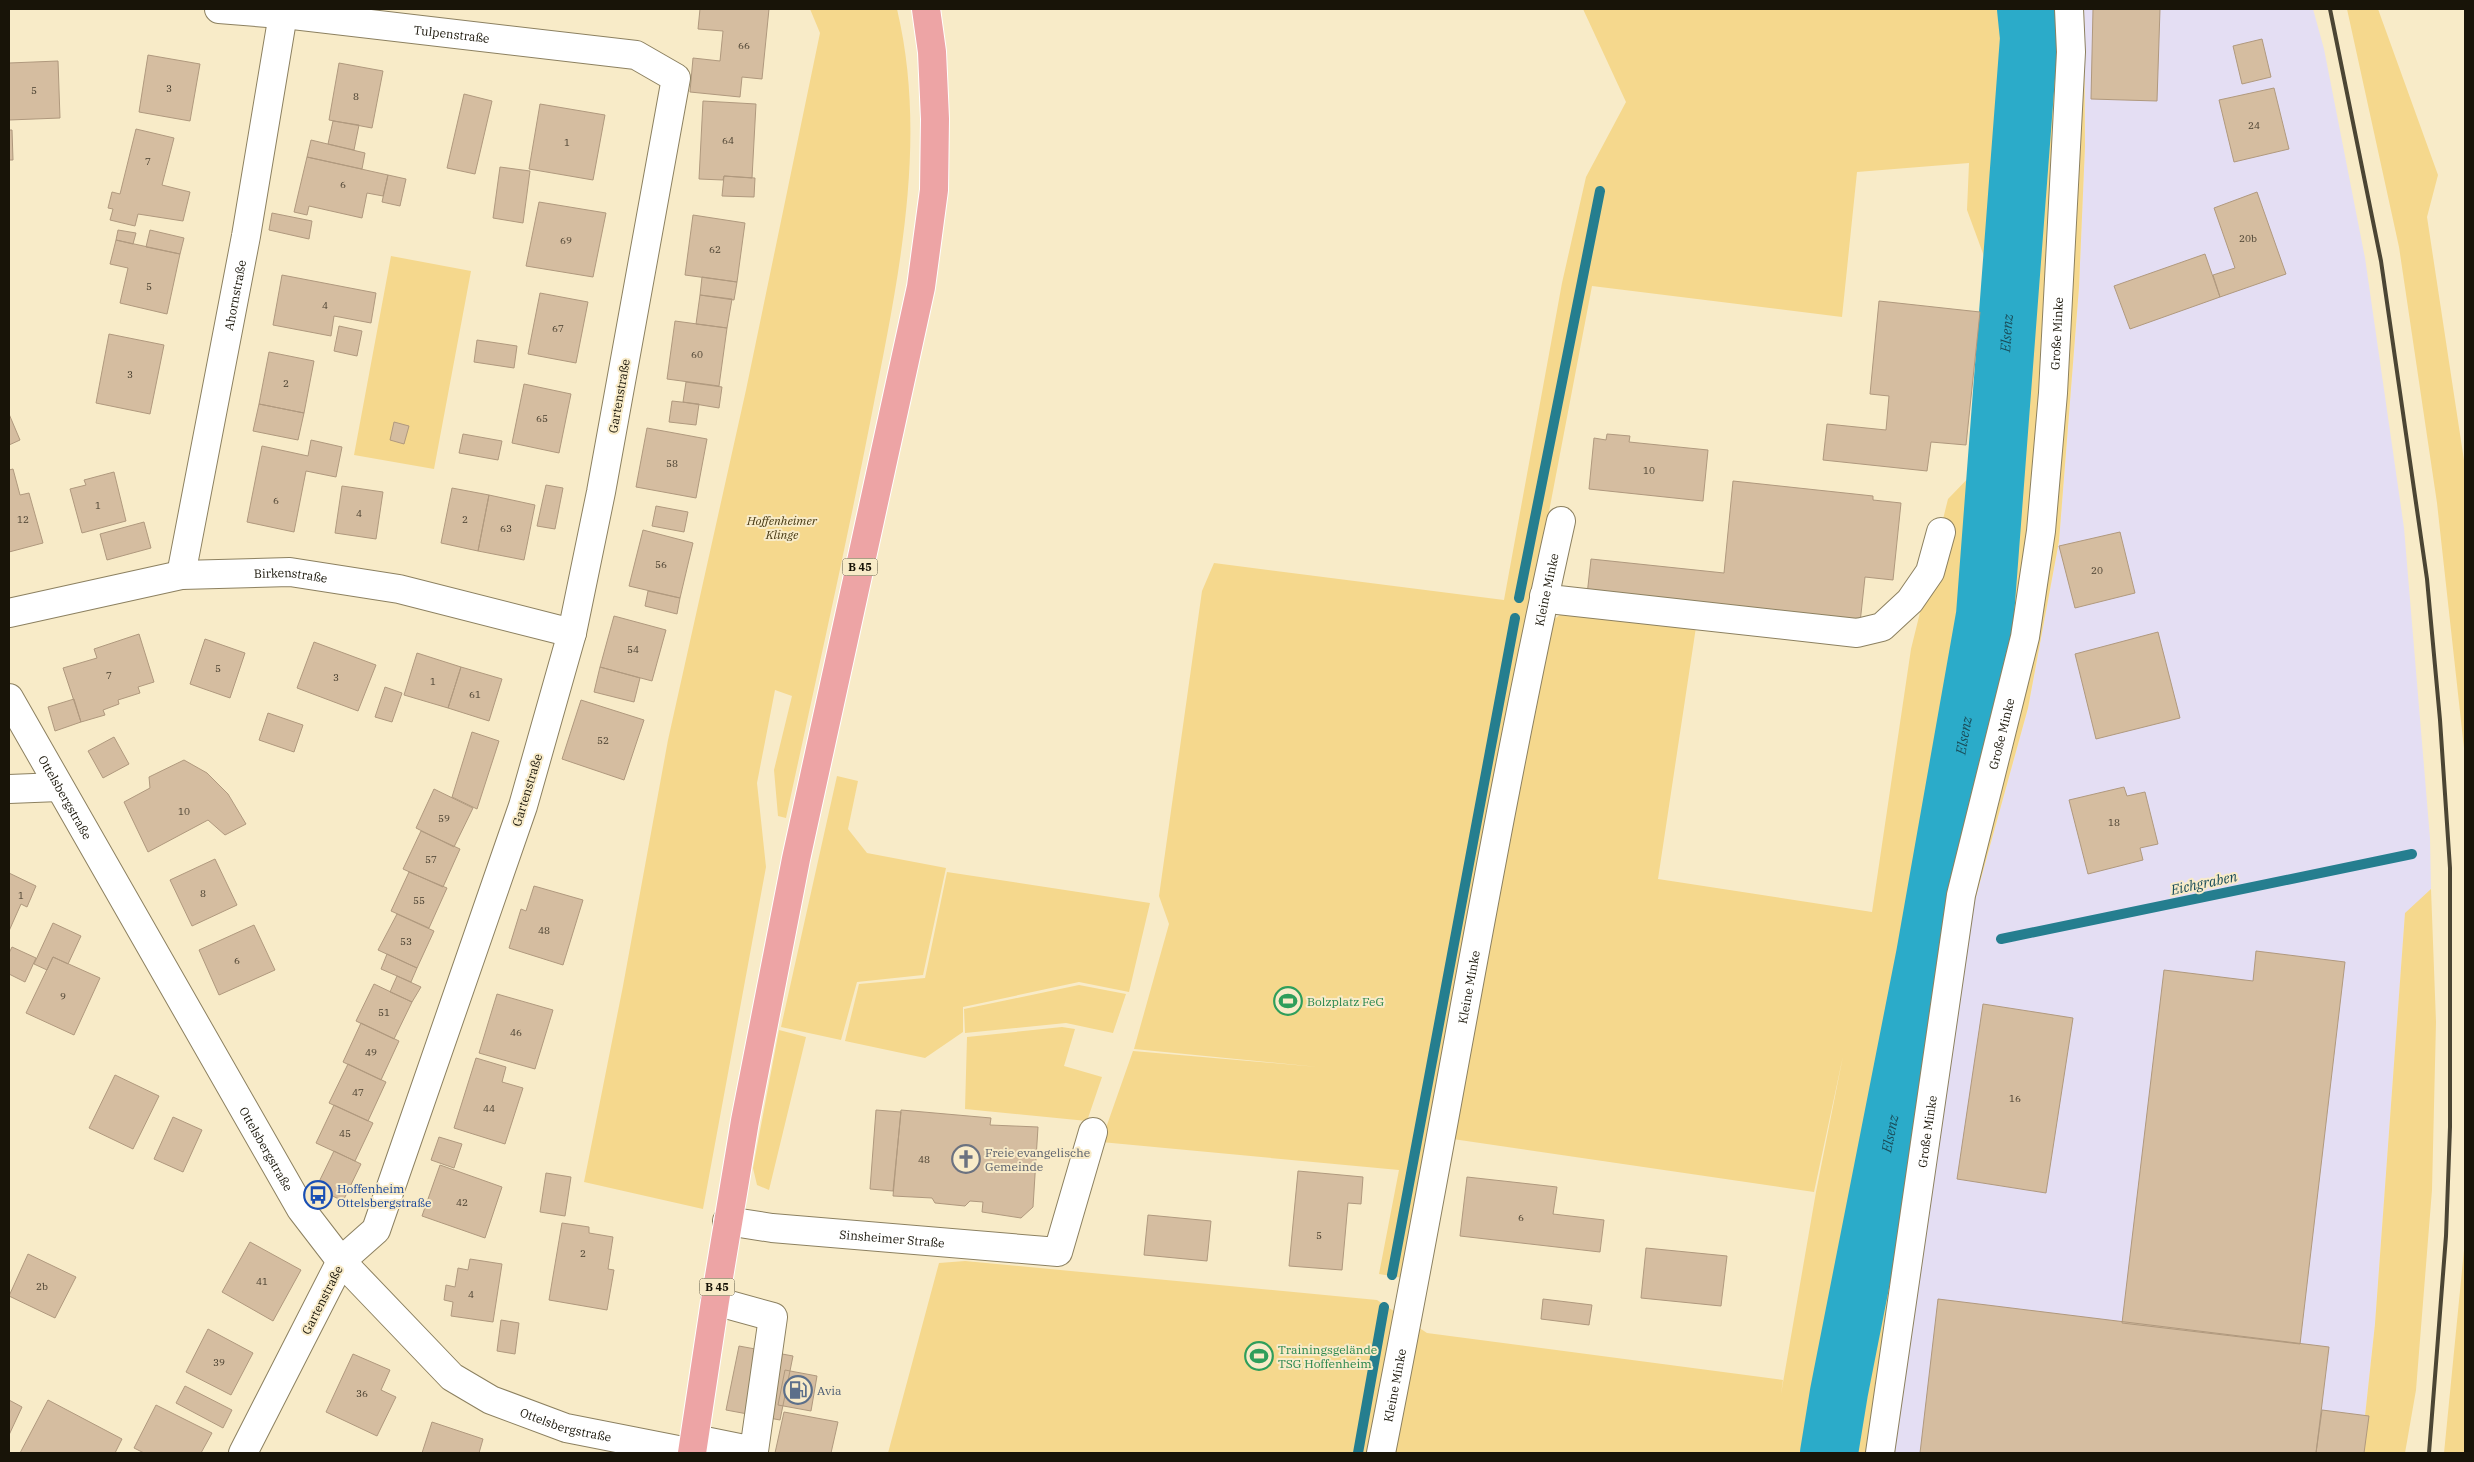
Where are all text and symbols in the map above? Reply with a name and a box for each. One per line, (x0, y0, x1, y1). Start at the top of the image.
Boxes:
street label: Tulpenstraße (413, 22, 490, 45)
house number: 66 (738, 39, 750, 52)
house number: 3 (166, 82, 172, 95)
house number: 5 (31, 84, 37, 97)
house number: 8 (353, 90, 359, 103)
house number: 24 (2248, 119, 2260, 132)
house number: 64 (722, 134, 734, 147)
house number: 1 (564, 136, 570, 149)
house number: 7 (145, 155, 151, 168)
house number: 6 (340, 178, 346, 191)
house number: 20b (2239, 232, 2257, 245)
house number: 69 (560, 234, 572, 247)
house number: 62 (709, 243, 721, 256)
street label: Ahornstraße (221, 259, 249, 332)
house number: 5 (146, 280, 152, 293)
street label: Große Minke (2047, 297, 2066, 370)
house number: 4 (322, 299, 328, 312)
water label: Elsenz (1996, 313, 2017, 354)
house number: 67 (552, 322, 564, 335)
house number: 60 (691, 348, 703, 361)
street label: Gartenstraße (605, 358, 633, 434)
house number: 3 (127, 368, 133, 381)
house number: 2 (283, 377, 289, 390)
house number: 65 (536, 412, 548, 425)
house number: 58 (666, 457, 678, 470)
house number: 10 (1643, 464, 1655, 477)
house number: 6 (273, 494, 279, 507)
house number: 1 (95, 499, 101, 512)
house number: 4 (356, 507, 362, 520)
house number: 12 (17, 513, 29, 526)
house number: 2 (462, 513, 468, 526)
park label: Hoffenheimer Klinge (746, 513, 818, 542)
house number: 63 (500, 522, 512, 535)
street label: Kleine Minke (1531, 552, 1561, 628)
house number: 56 (655, 558, 667, 571)
road number: B 45 (842, 558, 878, 576)
street label: Birkenstraße (254, 564, 329, 585)
house number: 20 (2091, 564, 2103, 577)
house number: 54 (627, 643, 639, 656)
house number: 5 (215, 662, 221, 675)
house number: 7 (106, 669, 112, 682)
house number: 3 (333, 671, 339, 684)
house number: 1 (430, 675, 436, 688)
house number: 61 (469, 688, 481, 701)
street label: Große Minke (1985, 697, 2017, 771)
water label: Elsenz (1951, 715, 1976, 757)
house number: 52 (597, 734, 609, 747)
street label: Ottelsbergstraße (36, 752, 96, 842)
street label: Gartenstraße (509, 752, 545, 828)
house number: 10 (178, 805, 190, 818)
house number: 59 (438, 812, 450, 825)
house number: 18 (2108, 816, 2120, 829)
house number: 57 (425, 853, 437, 866)
water label: Eichgraben (2168, 867, 2239, 899)
house number: 8 (200, 887, 206, 900)
house number: 1 (18, 889, 24, 902)
house number: 55 (413, 894, 425, 907)
house number: 48 (538, 924, 550, 937)
house number: 53 (400, 935, 412, 948)
street label: Kleine Minke (1454, 949, 1482, 1025)
house number: 6 (234, 954, 240, 967)
sports icon: Bolzplatz FeG (1273, 986, 1303, 1016)
house number: 9 (60, 990, 66, 1003)
place label: Bolzplatz FeG (1307, 994, 1385, 1009)
house number: 51 (378, 1006, 390, 1019)
house number: 46 (510, 1026, 522, 1039)
house number: 49 (365, 1046, 377, 1059)
house number: 47 (352, 1086, 364, 1099)
house number: 16 (2009, 1092, 2021, 1105)
street label: Große Minke (1914, 1094, 1939, 1169)
house number: 44 (483, 1102, 495, 1115)
street label: Ottelsbergstraße (237, 1104, 296, 1193)
water label: Elsenz (1877, 1113, 1902, 1155)
house number: 45 (339, 1127, 351, 1140)
church icon: Freie evangelische Gemeinde (951, 1144, 981, 1174)
place label: Freie evangelische Gemeinde (985, 1145, 1090, 1174)
house number: 48 (918, 1153, 930, 1166)
bus stop icon: Hoffenheim Ottelsbergstraße (303, 1180, 333, 1210)
place label: Hoffenheim Ottelsbergstraße (337, 1181, 431, 1210)
house number: 42 (456, 1196, 468, 1209)
house number: 6 (1518, 1211, 1524, 1224)
street label: Sinsheimer Straße (839, 1226, 945, 1250)
house number: 5 (1316, 1229, 1322, 1242)
house number: 2 (580, 1247, 586, 1260)
street label: Gartenstraße (298, 1263, 346, 1337)
house number: 41 (256, 1275, 268, 1288)
road number: B 45 (700, 1278, 734, 1295)
house number: 2b (36, 1280, 48, 1293)
house number: 4 (468, 1288, 474, 1301)
sports icon: Trainingsgelände TSG Hoffenheim (1244, 1341, 1274, 1371)
place label: Trainingsgelände TSG Hoffenheim (1278, 1342, 1377, 1371)
street label: Kleine Minke (1380, 1347, 1409, 1423)
house number: 39 (213, 1356, 225, 1369)
fuel station icon: Avia (783, 1375, 813, 1405)
place label: Avia (817, 1383, 842, 1398)
house number: 36 (356, 1387, 368, 1400)
street label: Ottelsbergstraße (518, 1404, 613, 1444)

